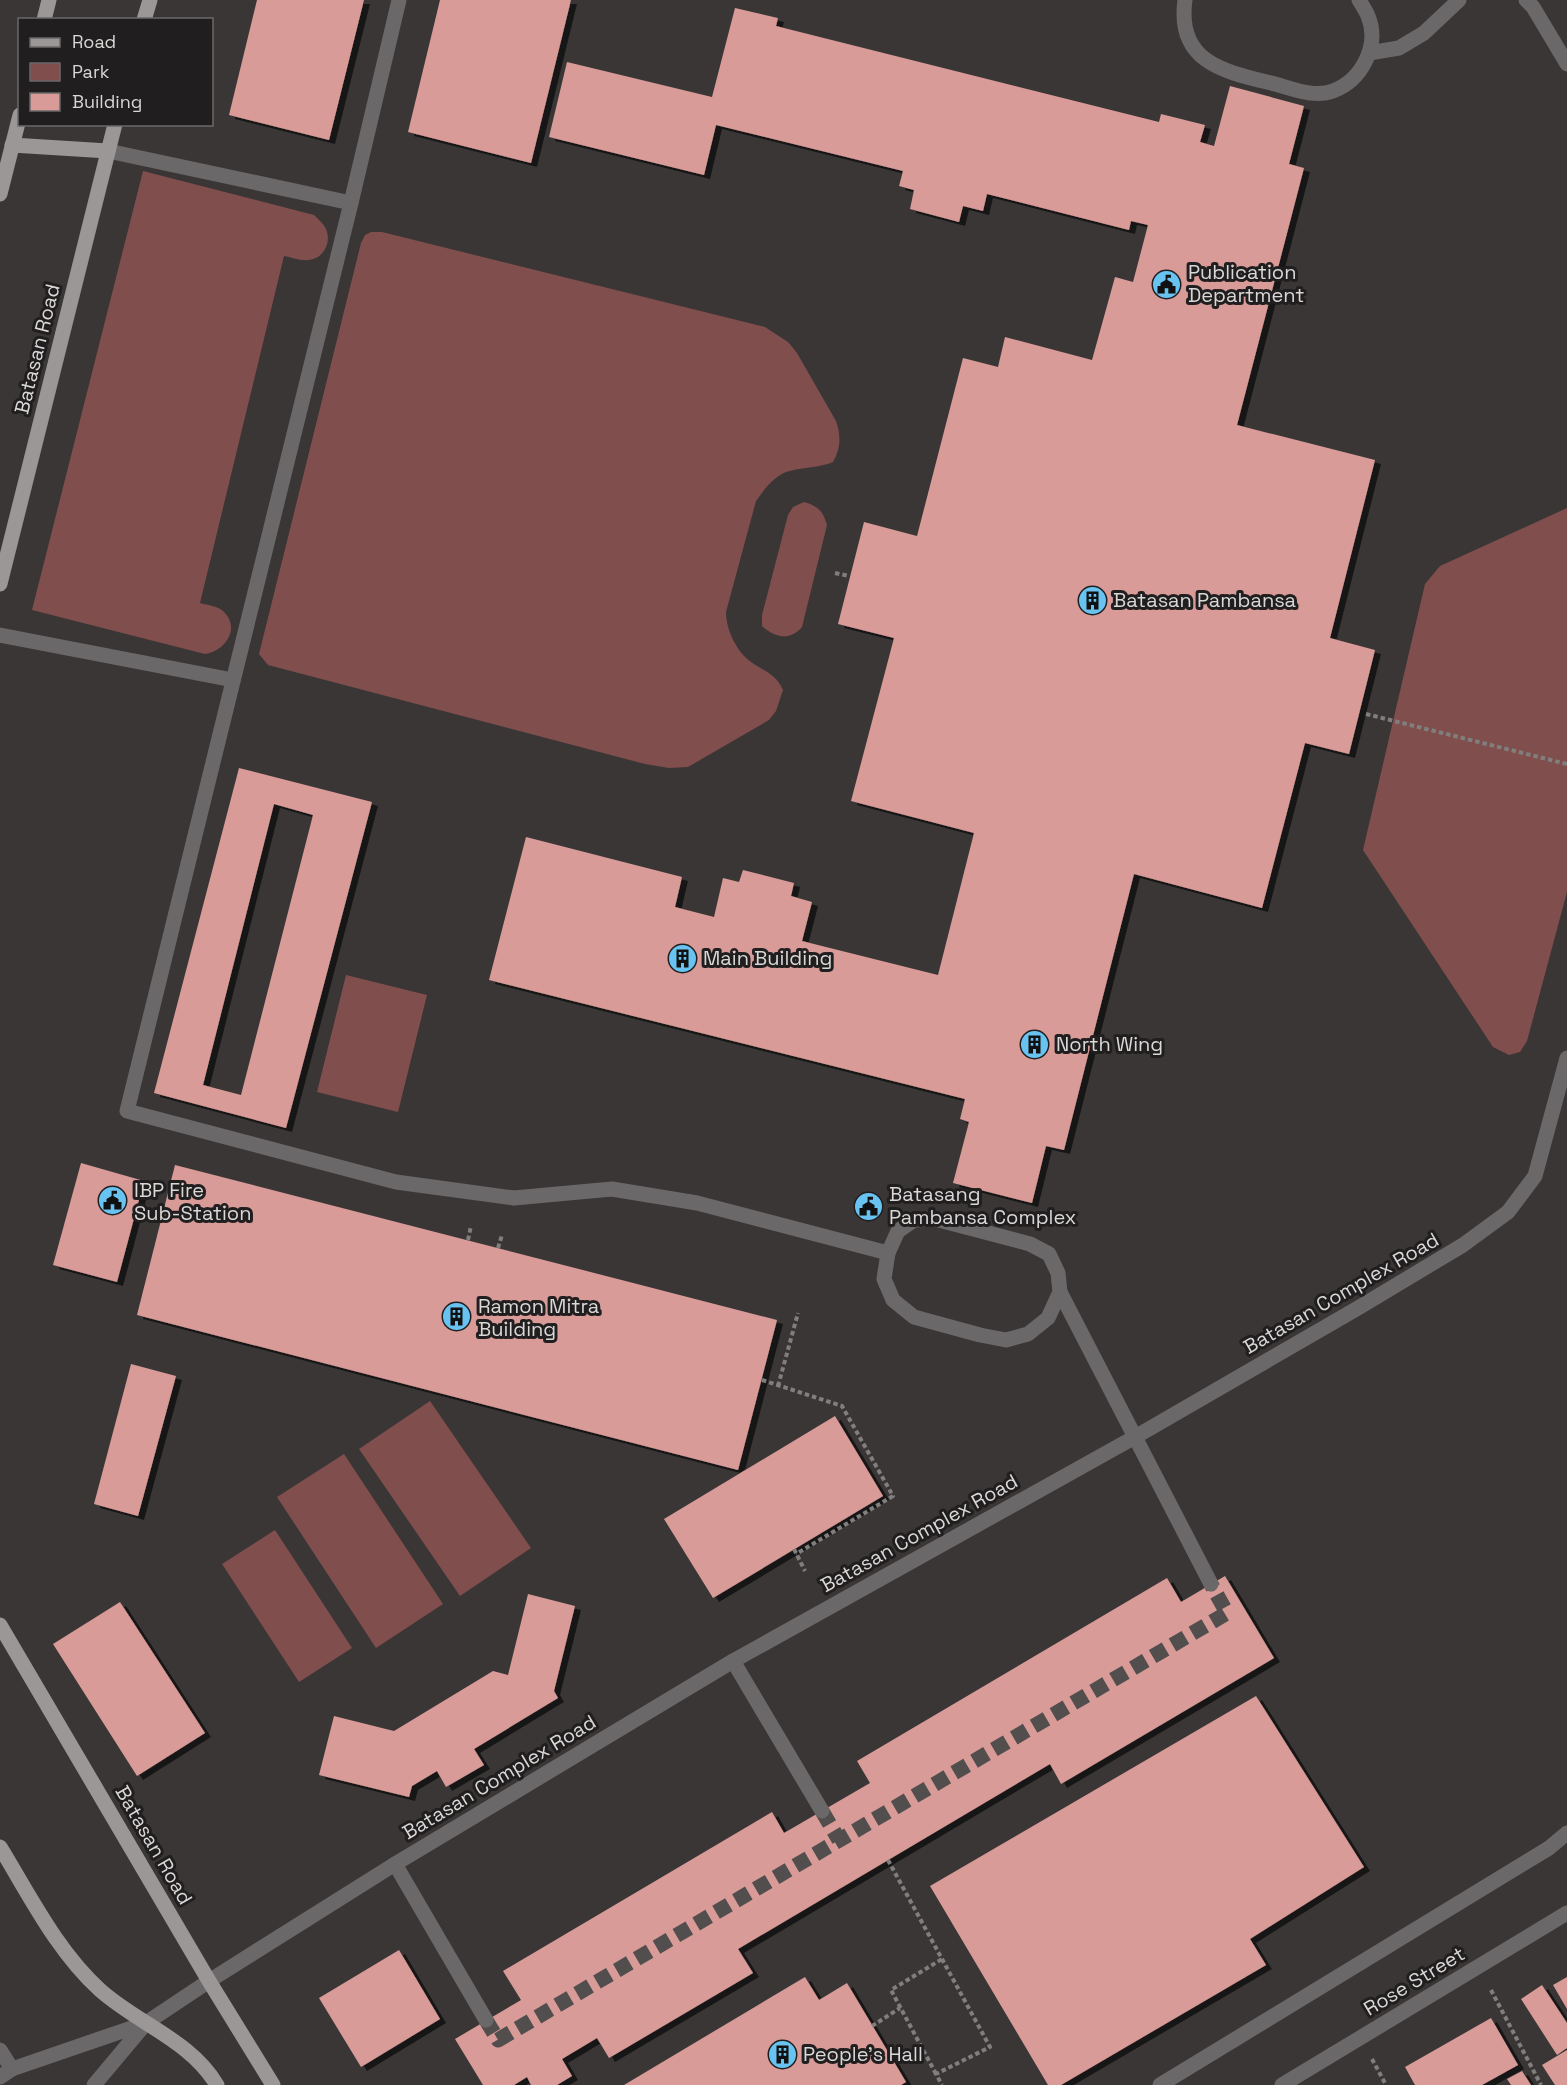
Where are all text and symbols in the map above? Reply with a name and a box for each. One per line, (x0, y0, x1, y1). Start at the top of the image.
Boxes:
legend (18, 18, 213, 126)
text: Road (72, 30, 116, 53)
text: Park (72, 60, 110, 83)
text: Building (72, 90, 142, 113)
place label: Publication Department (1188, 259, 1304, 308)
public building icon: Publication Department (1151, 268, 1183, 300)
street label: Batasan Road (8, 281, 66, 417)
building icon: Batasan Pambansa (1076, 584, 1108, 616)
place label: Batasan Pambansa (1113, 587, 1296, 613)
building icon: Main Building (666, 942, 698, 974)
place label: Main Building (703, 945, 832, 971)
building icon: North Wing (1019, 1028, 1051, 1060)
place label: North Wing (1056, 1031, 1163, 1057)
place label: IBP Fire Sub-Station (134, 1177, 251, 1226)
place label: Batasang Pambansa Complex (889, 1181, 1076, 1230)
public building icon: IBP Fire Sub-Station (97, 1185, 129, 1217)
public building icon: Batasang Pambansa Complex (852, 1190, 884, 1222)
street label: Batasan Complex Road (1239, 1226, 1443, 1360)
place label: Ramon Mitra Building (478, 1293, 599, 1342)
building icon: Ramon Mitra Building (441, 1301, 473, 1333)
street label: Batasan Complex Road (816, 1468, 1022, 1598)
street label: Batasan Complex Road (397, 1709, 601, 1845)
street label: Batasan Road (109, 1781, 199, 1909)
street label: Rose Street (1359, 1941, 1469, 2021)
building icon: People's Hall (766, 2038, 798, 2070)
place label: People's Hall (803, 2041, 923, 2067)

